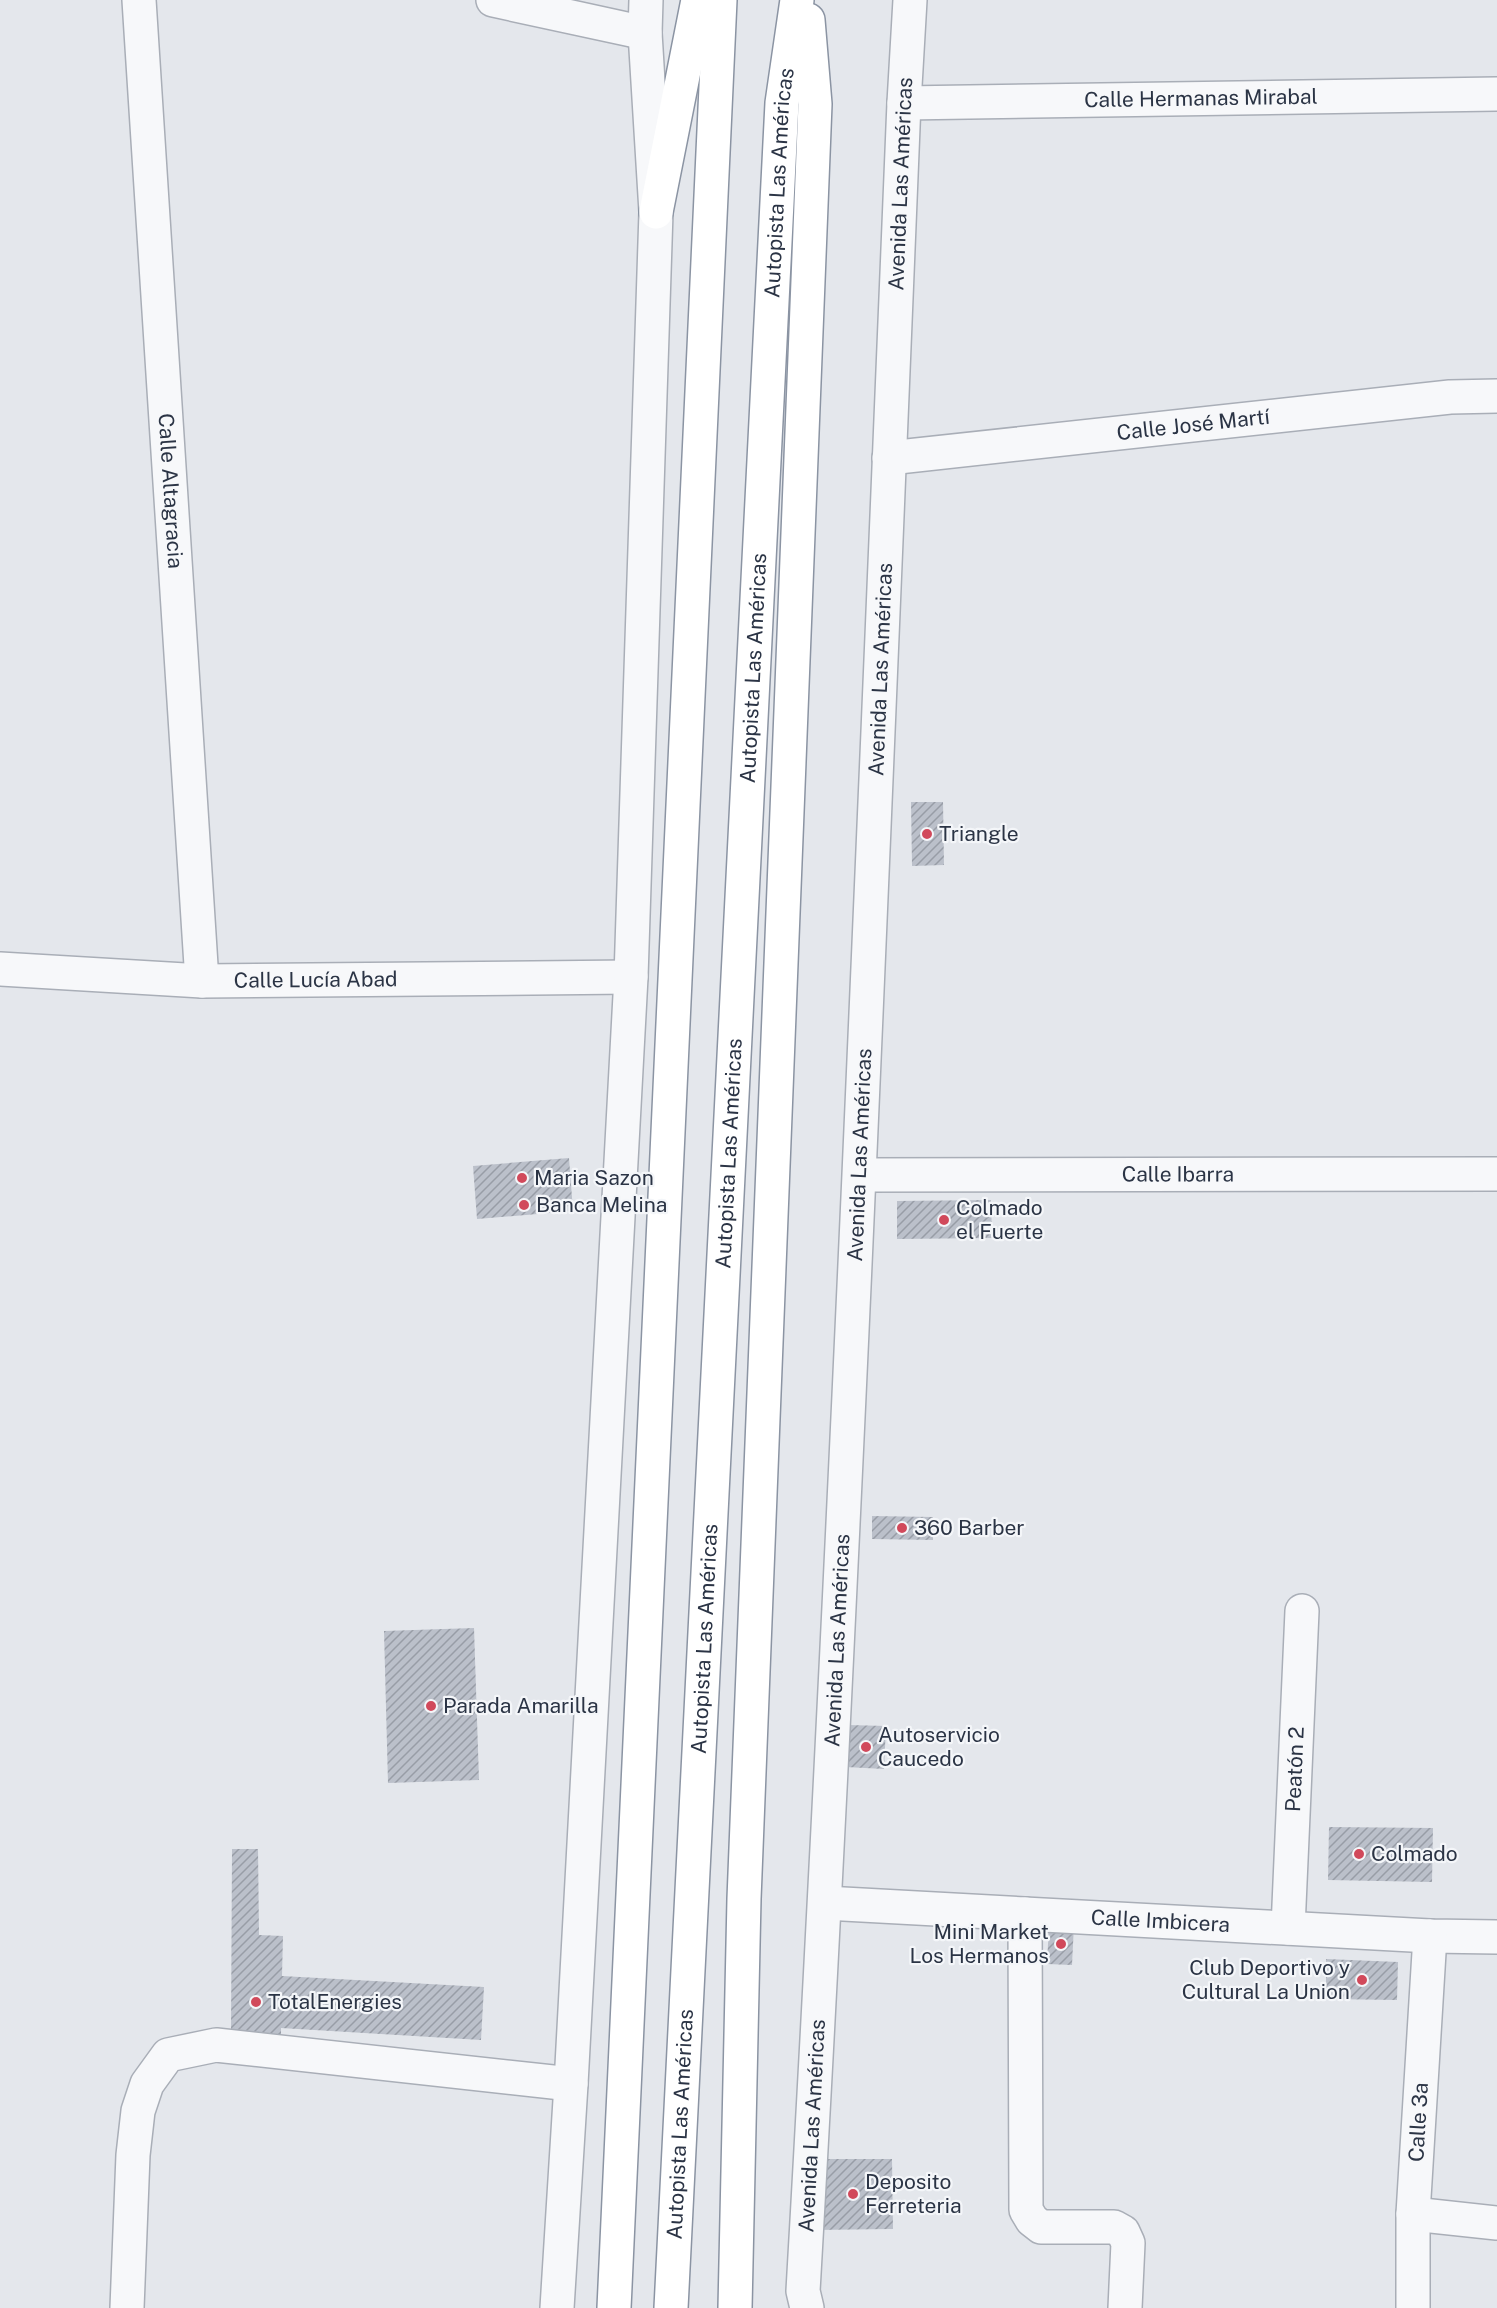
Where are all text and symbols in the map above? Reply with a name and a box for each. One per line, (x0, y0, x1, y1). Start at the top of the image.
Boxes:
street label: Autopista Las Américas (759, 66, 799, 298)
street label: Avenida Las Américas (883, 76, 917, 291)
street label: Calle Hermanas Mirabal (1084, 84, 1318, 112)
street label: Calle José Martí (1115, 404, 1272, 445)
street label: Calle Altagracia (154, 413, 188, 569)
street label: Autopista Las Américas (735, 552, 771, 784)
street label: Avenida Las Américas (863, 562, 897, 776)
place label: Triangle (939, 821, 1019, 846)
marker: Triangle (920, 827, 934, 841)
street label: Calle Lucía Abad (234, 966, 398, 993)
street label: Autopista Las Américas (710, 1038, 747, 1269)
street label: Avenida Las Américas (842, 1048, 877, 1262)
street label: Calle Ibarra (1122, 1161, 1234, 1187)
place label: Maria Sazon (534, 1165, 654, 1190)
marker: Maria Sazon (515, 1171, 529, 1185)
place label: Banca Melina (536, 1192, 667, 1217)
place label: Colmado el Fuerte (956, 1195, 1043, 1244)
marker: Banca Melina (517, 1198, 531, 1212)
marker: Colmado el Fuerte (937, 1213, 951, 1227)
place label: 360 Barber (914, 1515, 1025, 1540)
marker: 360 Barber (895, 1521, 909, 1535)
street label: Autopista Las Américas (686, 1523, 722, 1755)
street label: Avenida Las Américas (819, 1533, 855, 1748)
place label: Parada Amarilla (443, 1693, 599, 1718)
marker: Parada Amarilla (424, 1699, 438, 1713)
place label: Autoservicio Caucedo (878, 1722, 1000, 1771)
street label: Peatón 2 (1280, 1726, 1309, 1812)
marker: Autoservicio Caucedo (859, 1740, 873, 1754)
place label: Colmado (1371, 1841, 1458, 1866)
marker: Colmado (1352, 1847, 1366, 1861)
street label: Calle Imbicera (1090, 1905, 1231, 1937)
place label: Mini Market Los Hermanos (909, 1919, 1049, 1968)
marker: Mini Market Los Hermanos (1054, 1937, 1068, 1951)
place label: Club Deportivo y Cultural La Union (1182, 1955, 1350, 2004)
marker: Club Deportivo y Cultural La Union (1355, 1973, 1369, 1987)
place label: TotalEnergies (268, 1989, 402, 2014)
marker: TotalEnergies (249, 1995, 263, 2009)
street label: Autopista Las Américas (661, 2008, 698, 2240)
street label: Avenida Las Américas (793, 2018, 830, 2233)
street label: Calle 3a (1403, 2082, 1433, 2163)
place label: Deposito Ferreteria (865, 2169, 962, 2218)
marker: Deposito Ferreteria (846, 2187, 860, 2201)

